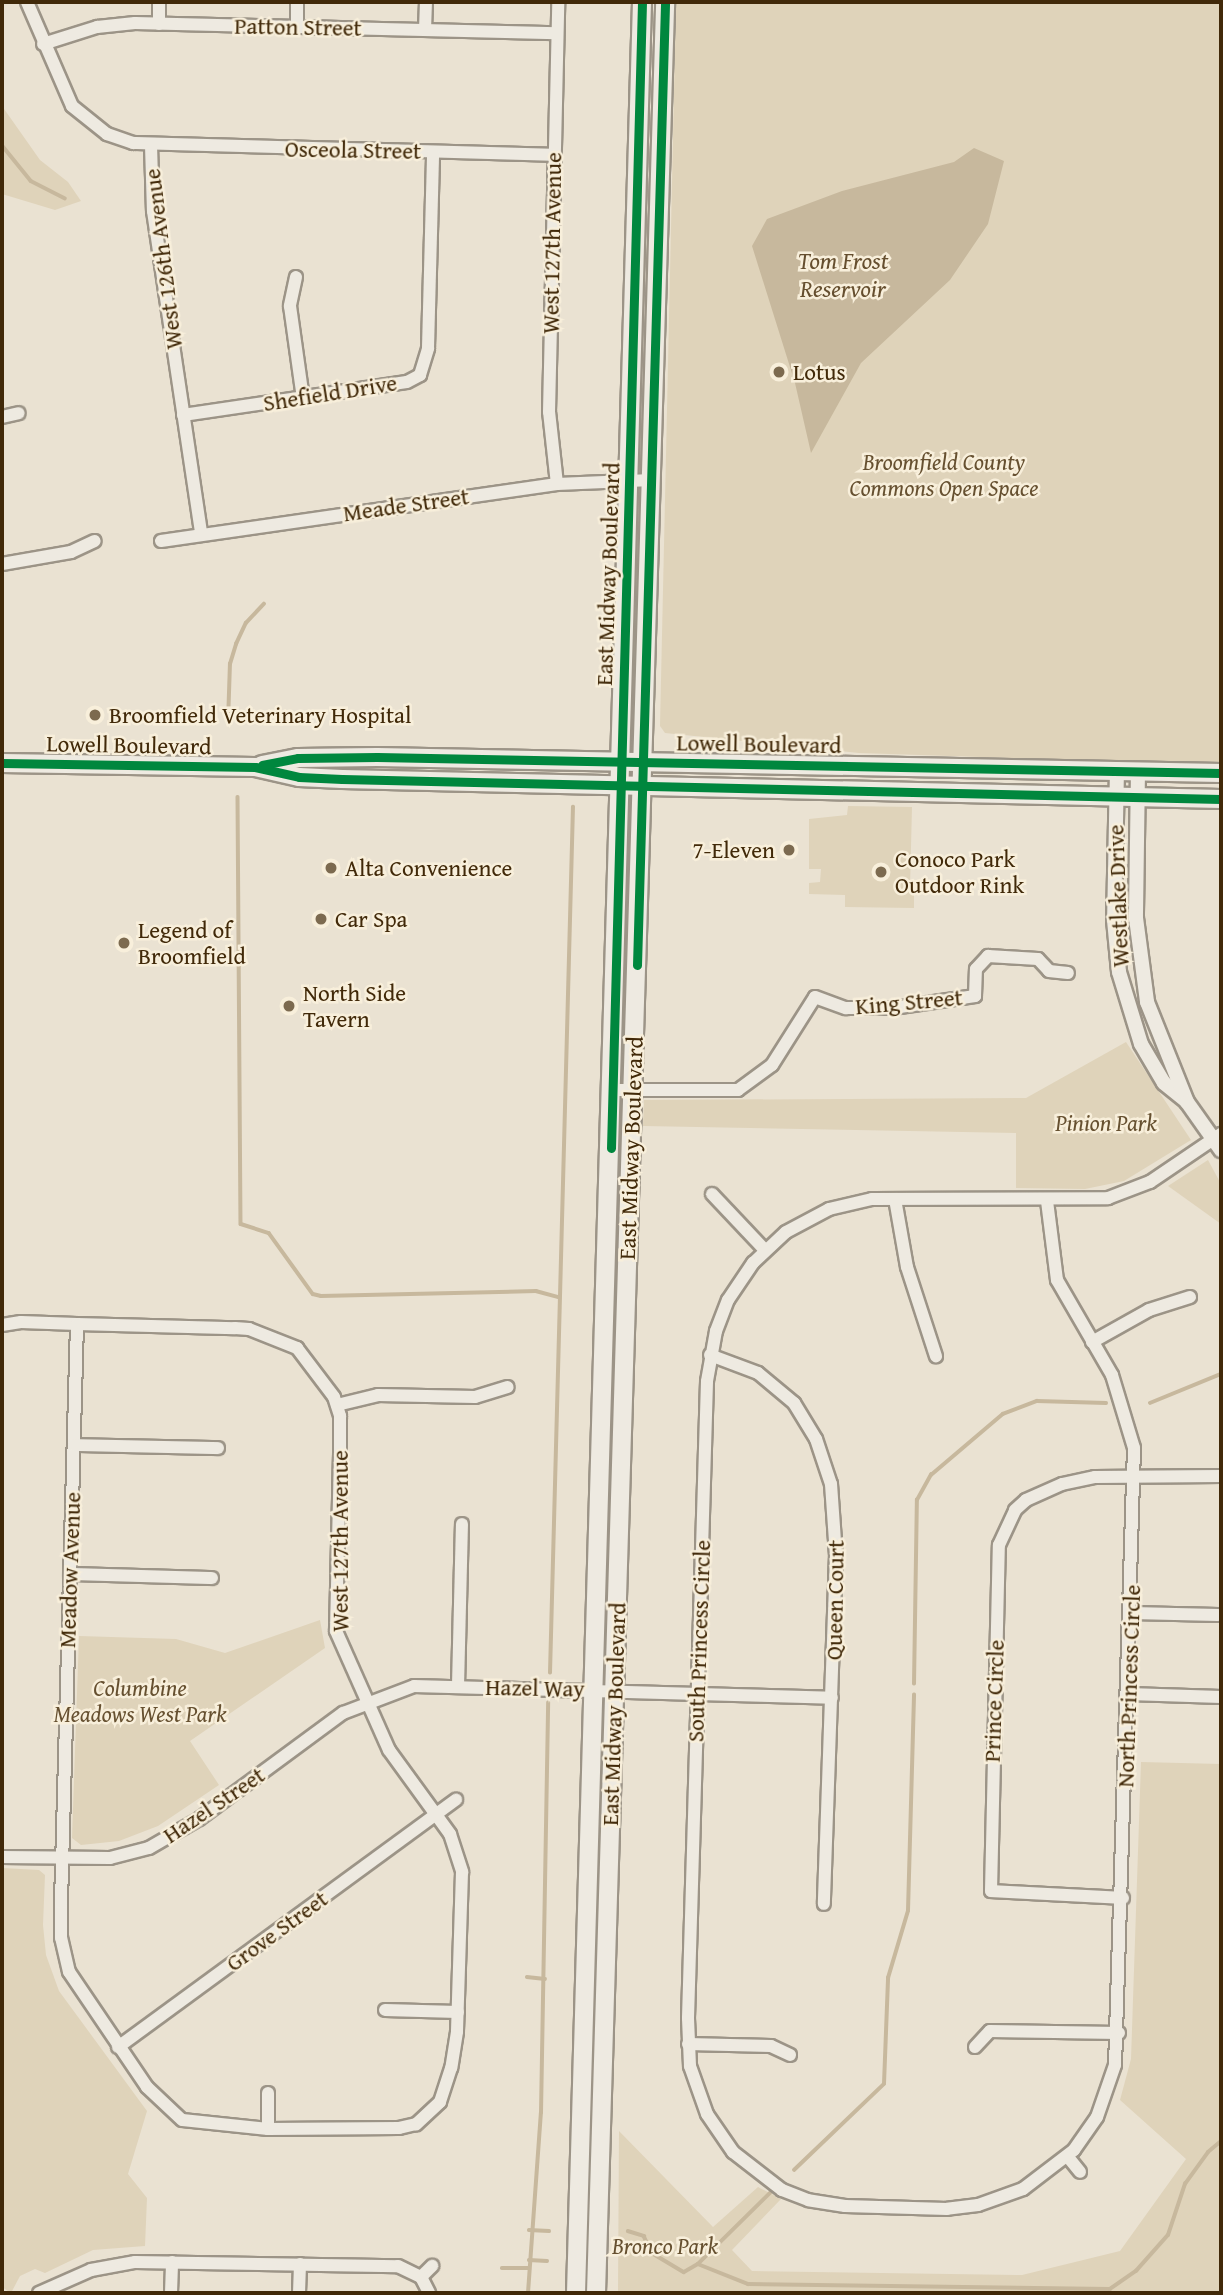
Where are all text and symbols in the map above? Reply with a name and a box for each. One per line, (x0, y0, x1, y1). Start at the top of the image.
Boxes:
street label: Patton Street (234, 12, 362, 42)
street label: Osceola Street (285, 135, 421, 165)
street label: West 127th Avenue (537, 152, 567, 334)
street label: West 126th Avenue (138, 167, 188, 351)
water label: Tom Frost Reservoir (798, 247, 888, 303)
place label: Lotus (793, 358, 846, 386)
marker: Lotus (771, 364, 787, 380)
street label: Shefield Drive (261, 369, 399, 417)
park label: Broomfield County Commons Open Space (849, 448, 1039, 502)
street label: East Midway Boulevard (590, 462, 626, 686)
street label: Meade Street (341, 483, 471, 527)
place label: Broomfield Veterinary Hospital (109, 701, 411, 729)
marker: Broomfield Veterinary Hospital (87, 707, 103, 723)
street label: Lowell Boulevard (676, 729, 842, 759)
street label: Lowell Boulevard (46, 730, 212, 760)
street label: Westlake Drive (1102, 824, 1134, 968)
place label: 7-Eleven (693, 836, 775, 864)
marker: 7-Eleven (781, 842, 797, 858)
place label: Conoco Park Outdoor Rink (895, 845, 1024, 899)
place label: Alta Convenience (345, 854, 512, 882)
marker: Alta Convenience (323, 860, 339, 876)
marker: Conoco Park Outdoor Rink (873, 864, 889, 880)
place label: Car Spa (335, 905, 407, 933)
marker: Car Spa (313, 911, 329, 927)
place label: Legend of Broomfield (138, 916, 246, 970)
marker: Legend of Broomfield (116, 935, 132, 951)
place label: North Side Tavern (303, 979, 406, 1033)
street label: King Street (854, 984, 964, 1020)
marker: North Side Tavern (281, 998, 297, 1014)
street label: East Midway Boulevard (613, 1036, 649, 1260)
park label: Pinion Park (1055, 1109, 1157, 1137)
street label: West 127th Avenue (326, 1450, 354, 1632)
street label: Meadow Avenue (53, 1491, 87, 1649)
street label: South Princess Circle (682, 1539, 716, 1743)
street label: Queen Court (820, 1540, 850, 1660)
street label: North Princess Circle (1112, 1584, 1146, 1788)
street label: East Midway Boulevard (596, 1602, 632, 1826)
street label: Prince Circle (978, 1639, 1010, 1763)
street label: Hazel Way (485, 1673, 585, 1703)
park label: Columbine Meadows West Park (53, 1674, 227, 1728)
street label: Hazel Street (158, 1761, 270, 1849)
street label: Grove Street (221, 1885, 333, 1977)
park label: Bronco Park (612, 2232, 718, 2260)

